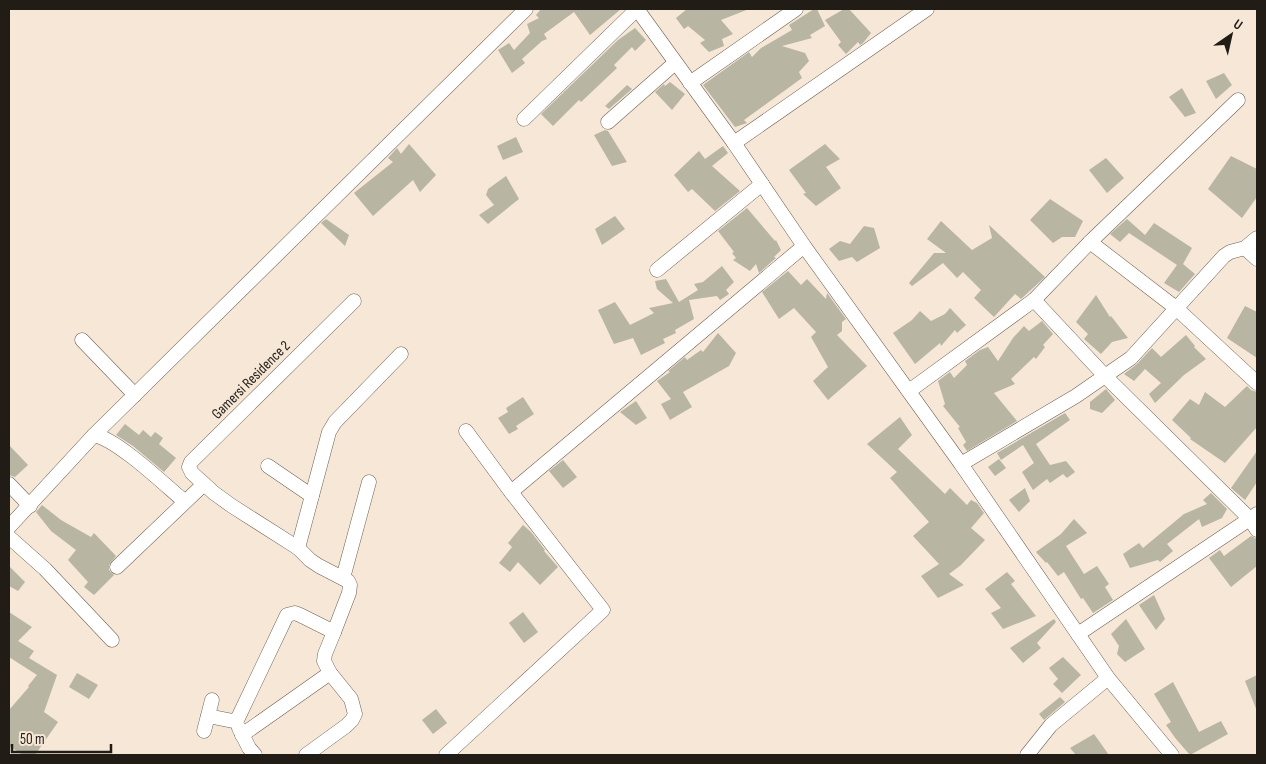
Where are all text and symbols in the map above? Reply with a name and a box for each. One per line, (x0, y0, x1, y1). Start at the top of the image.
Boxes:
north arrow (1206, 10, 1256, 60)
text: U (1230, 16, 1246, 34)
street label: Gamersi Residence 2 (208, 337, 294, 423)
scale bar (12, 722, 111, 754)
text: 50 m (20, 730, 45, 749)

